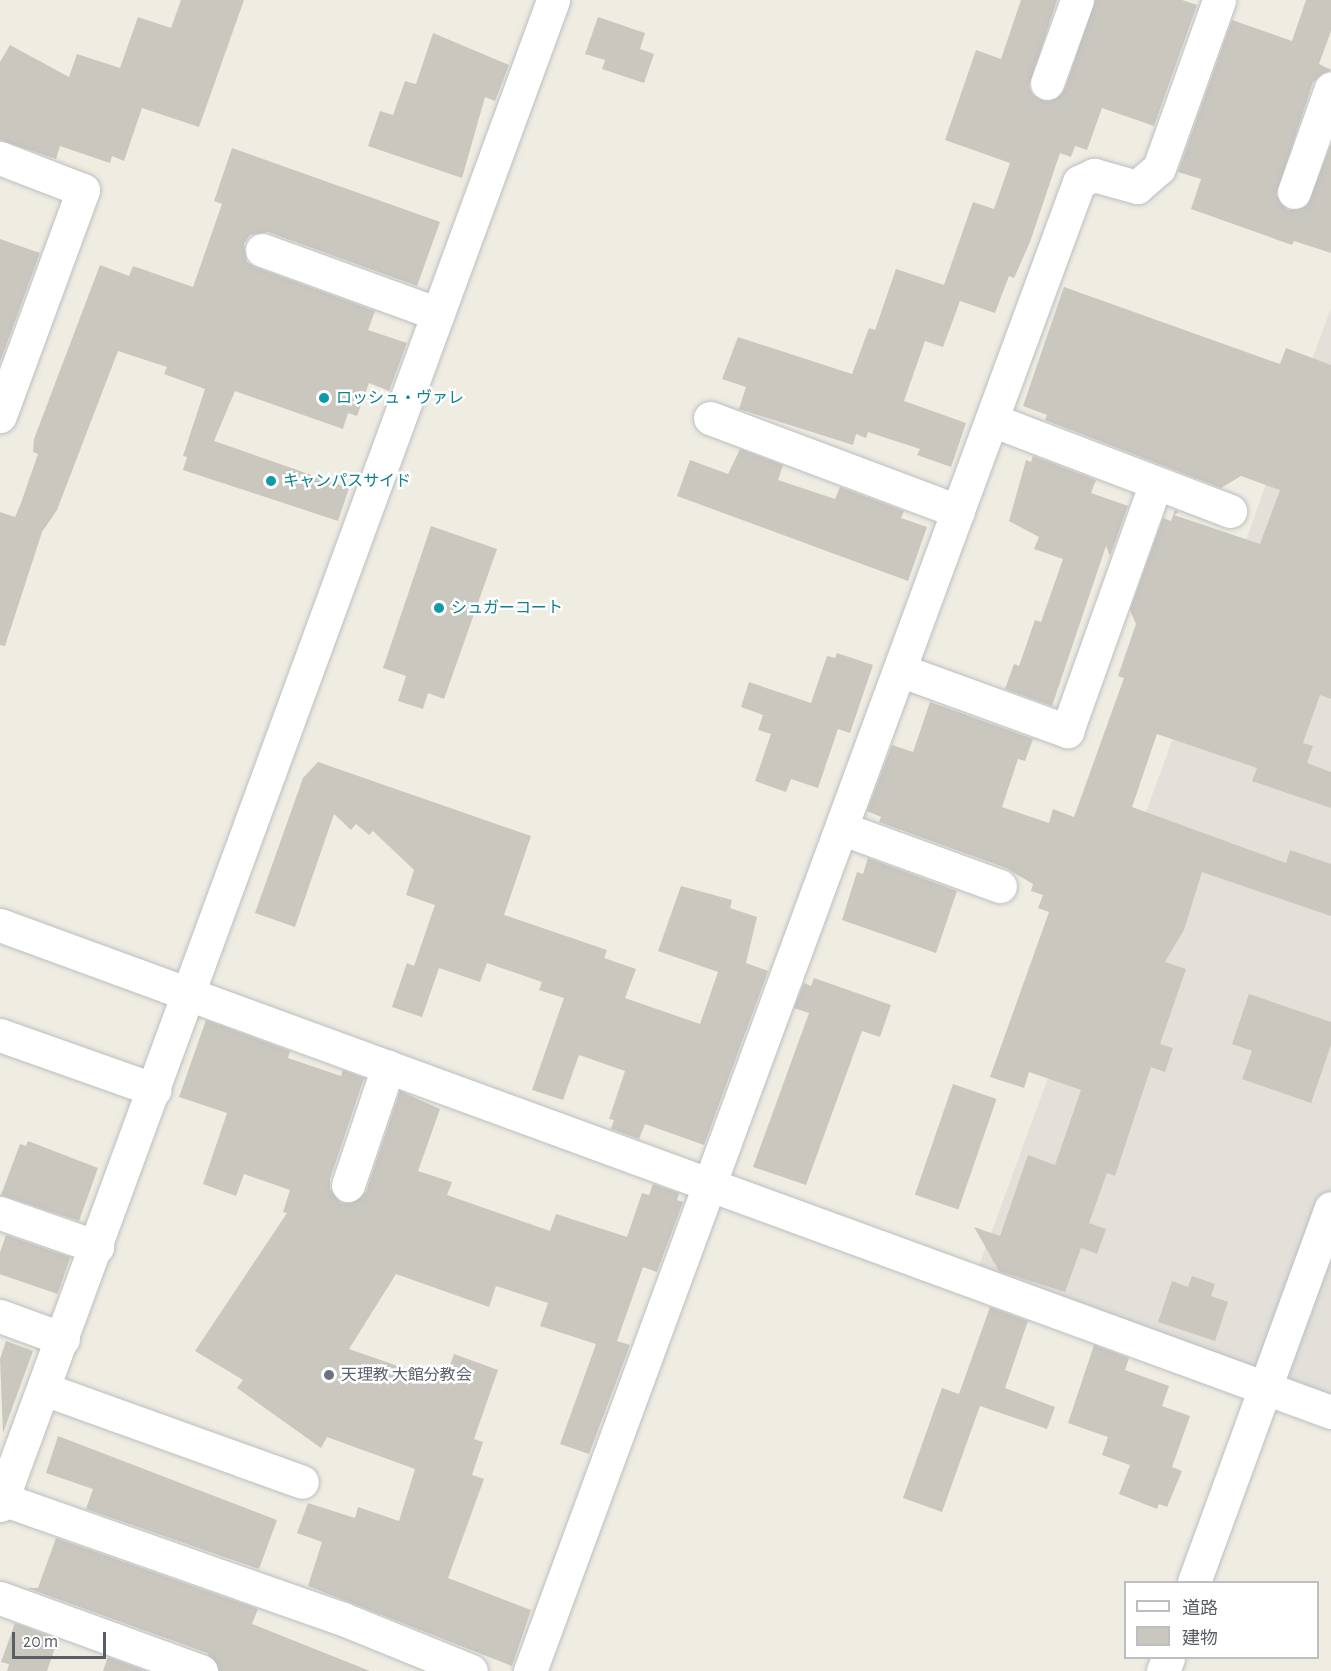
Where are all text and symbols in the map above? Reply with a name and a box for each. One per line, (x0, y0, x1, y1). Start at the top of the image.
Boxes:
place label: ロッシュ・ヴァレ (336, 388, 464, 408)
marker: ロッシュ・ヴァレ (317, 391, 331, 405)
place label: キャンパスサイド (283, 471, 411, 491)
marker: キャンパスサイド (264, 474, 278, 488)
place label: シュガーコート (451, 598, 563, 618)
marker: シュガーコート (432, 601, 446, 615)
place label: 天理教 大館分教会 (341, 1365, 472, 1385)
marker: 天理教 大館分教会 (322, 1368, 336, 1382)
legend (1124, 1581, 1319, 1659)
text: 道路 (1182, 1600, 1218, 1618)
scale bar (15, 1620, 110, 1658)
text: 建物 (1182, 1630, 1218, 1648)
text: 20 m (23, 1633, 58, 1651)

